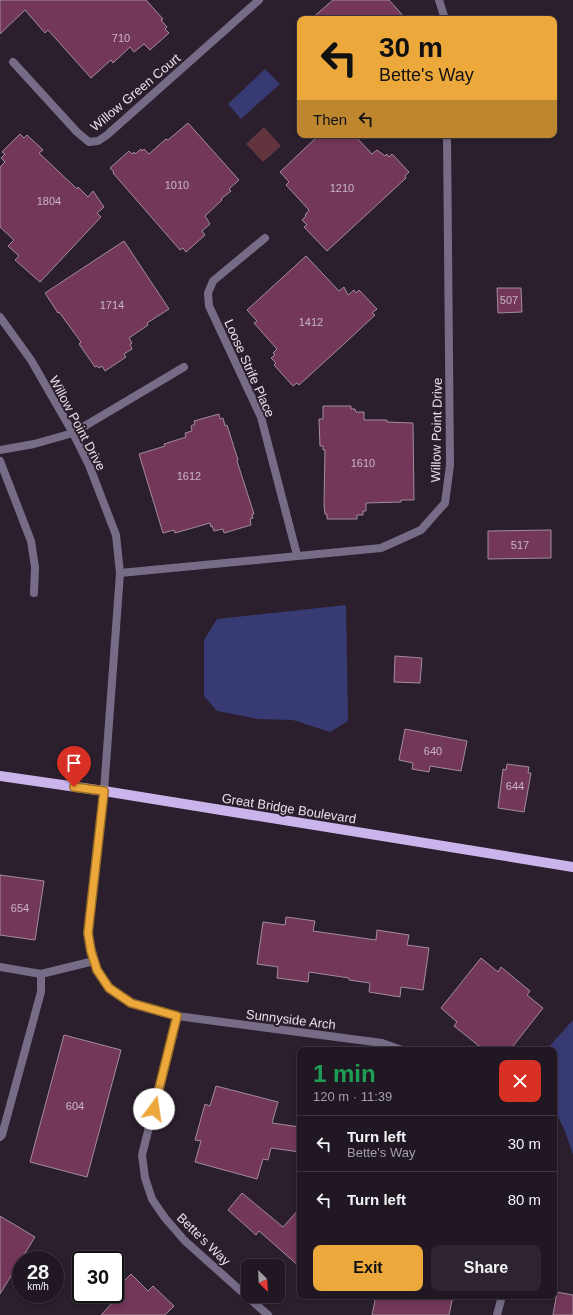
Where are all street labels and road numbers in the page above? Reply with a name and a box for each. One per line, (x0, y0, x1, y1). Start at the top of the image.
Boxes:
street label: Willow Green Court (87, 50, 184, 134)
street label: Loose Strife Place (221, 317, 278, 419)
street label: Willow Point Drive (46, 373, 109, 473)
street label: Willow Point Drive (428, 378, 445, 483)
street label: Great Bridge Boulevard (221, 790, 357, 827)
street label: Sunnyside Arch (245, 1007, 337, 1032)
street label: Bette's Way (174, 1210, 234, 1269)

